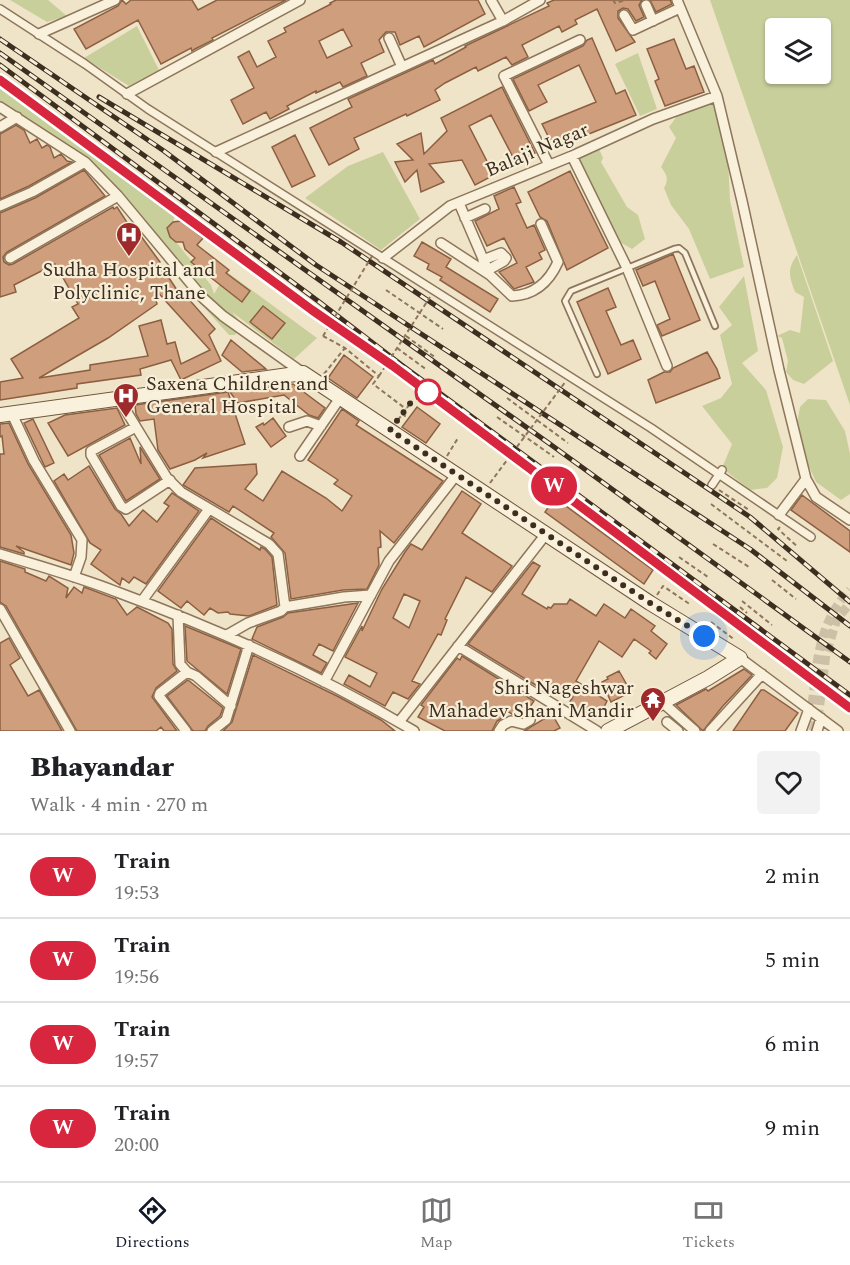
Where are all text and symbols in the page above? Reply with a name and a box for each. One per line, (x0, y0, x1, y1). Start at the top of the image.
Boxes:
map controls (765, 18, 831, 84)
button: layers (765, 18, 831, 84)
street label: Balaji Nagar (481, 115, 594, 185)
hospital icon: Sudha Hospital and Polyclinic, Thane (114, 220, 144, 258)
place label: Sudha Hospital and Polyclinic, Thane (43, 255, 215, 308)
place label: Saxena Children and General Hospital (146, 369, 329, 422)
unlabelled marker (415, 379, 441, 405)
hospital icon: Saxena Children and General Hospital (111, 381, 141, 419)
line badge: W (534, 466, 574, 506)
text: W (543, 470, 565, 502)
your location (689, 621, 719, 651)
place label: Shri Nageshwar Mahadev Shani Mandir (428, 673, 634, 726)
temple icon: Shri Nageshwar Mahadev Shani Mandir (638, 685, 668, 723)
text: Bhayandar (30, 746, 174, 789)
button: heart (757, 751, 820, 814)
text: Walk · 4 min · 270 m (30, 790, 208, 820)
text: Train (114, 845, 171, 878)
text: W (52, 860, 74, 892)
text: 2 min (765, 860, 820, 893)
text: 19:53 (114, 878, 159, 908)
text: Train (114, 929, 171, 962)
text: W (52, 944, 74, 976)
text: 5 min (765, 944, 820, 977)
text: 19:56 (114, 962, 159, 992)
text: Train (114, 1013, 171, 1046)
text: W (52, 1028, 74, 1060)
text: 6 min (765, 1028, 820, 1061)
text: 19:57 (114, 1046, 159, 1076)
text: Train (114, 1097, 171, 1130)
text: W (52, 1112, 74, 1144)
text: 9 min (765, 1112, 820, 1145)
text: 20:00 (114, 1130, 159, 1160)
tab: Directions (115, 1194, 190, 1254)
tab: Map (420, 1194, 453, 1254)
tab: Tickets (683, 1194, 735, 1254)

